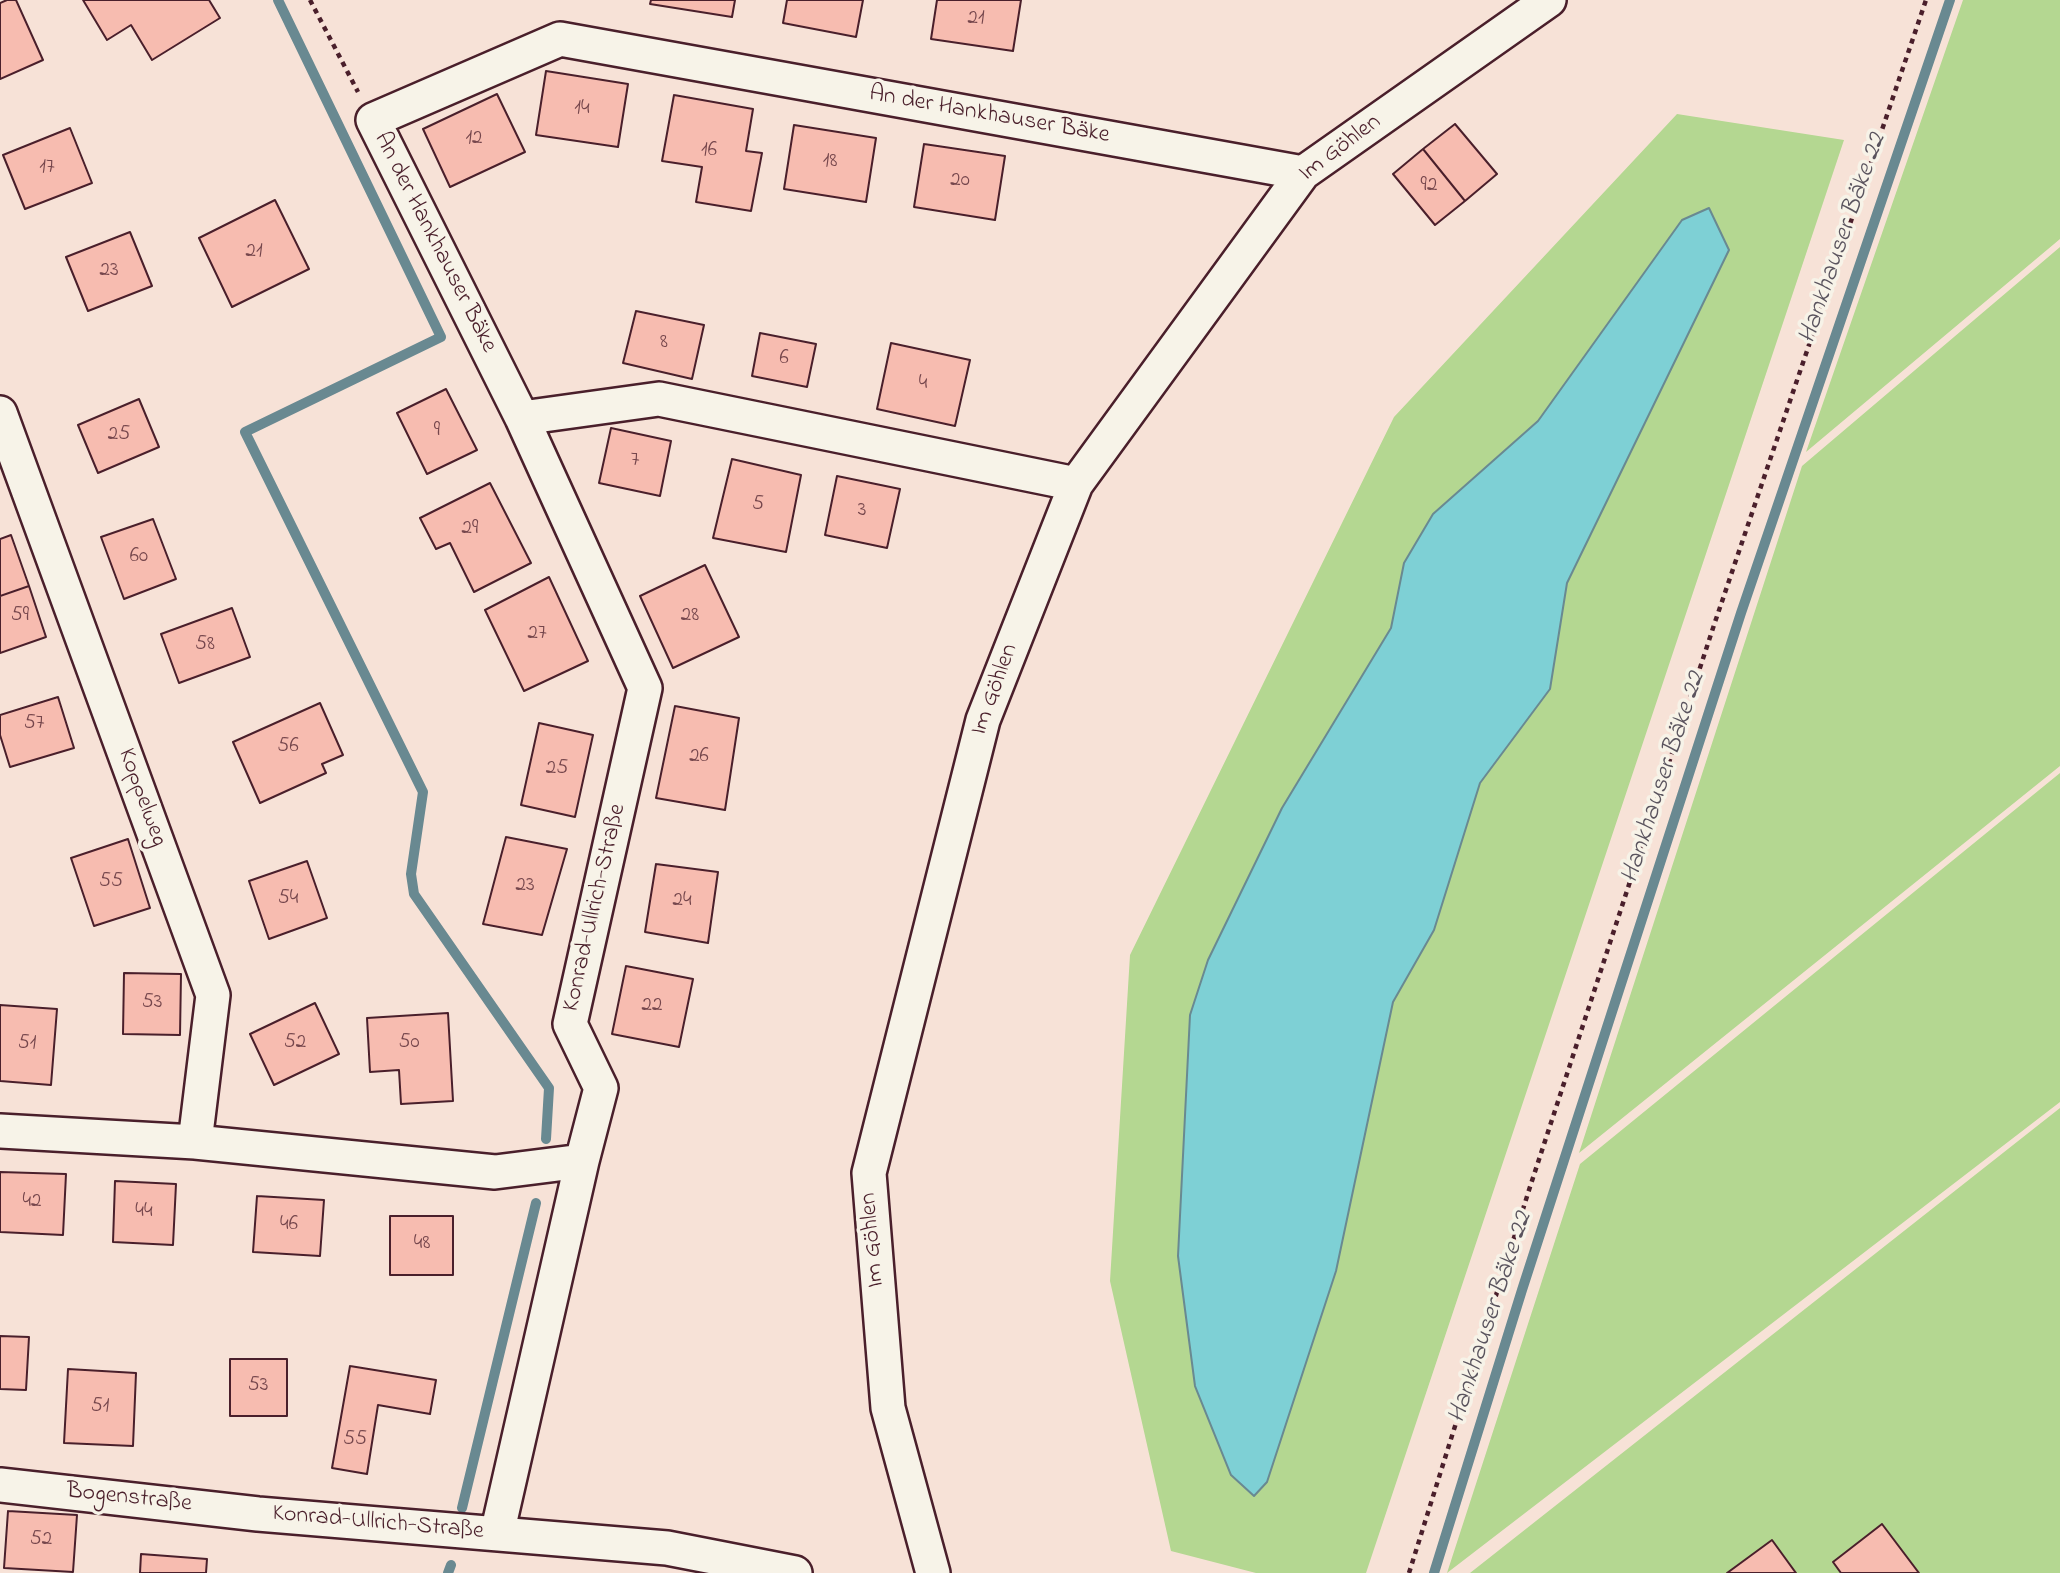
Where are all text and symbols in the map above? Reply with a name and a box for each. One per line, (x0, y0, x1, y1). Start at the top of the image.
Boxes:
house number: 21 (967, 7, 985, 33)
street label: An der Hankhauser Bäke (867, 81, 1111, 151)
house number: 14 (574, 97, 590, 123)
street label: Im Göhlen (1294, 109, 1388, 189)
house number: 12 (465, 127, 483, 153)
street label: An der Hankhauser Bäke (366, 128, 502, 358)
water label: Hankhauser Bäke 22 (1793, 130, 1895, 348)
house number: 16 (701, 139, 717, 165)
house number: 18 (823, 150, 837, 176)
house number: 17 (39, 156, 55, 182)
house number: 20 (950, 169, 970, 195)
house number: 92 (1421, 174, 1437, 200)
house number: 21 (245, 240, 263, 266)
house number: 23 (99, 259, 119, 285)
house number: 8 (660, 331, 668, 357)
house number: 6 (779, 347, 789, 373)
house number: 4 (919, 372, 927, 398)
house number: 9 (434, 419, 440, 445)
house number: 25 (108, 423, 130, 449)
house number: 7 (631, 449, 639, 475)
house number: 5 (752, 493, 764, 519)
house number: 3 (858, 499, 866, 525)
house number: 29 (462, 517, 478, 543)
house number: 60 (130, 545, 148, 571)
house number: 59 (11, 604, 29, 630)
house number: 28 (681, 604, 699, 630)
house number: 27 (527, 622, 547, 648)
house number: 58 (195, 633, 215, 659)
street label: Im Göhlen (966, 640, 1026, 740)
water label: Hankhauser Bäke 22 (1616, 669, 1714, 887)
house number: 57 (24, 712, 44, 738)
house number: 56 (277, 735, 299, 761)
street label: Koppelweg (110, 745, 172, 851)
house number: 26 (689, 745, 709, 771)
house number: 25 (546, 757, 568, 783)
street label: Konrad-Ullrich-Straße (558, 801, 634, 1015)
house number: 55 (99, 870, 123, 896)
house number: 23 (515, 874, 535, 900)
house number: 54 (278, 887, 298, 913)
house number: 24 (672, 889, 692, 915)
house number: 53 (142, 991, 162, 1017)
house number: 22 (642, 994, 662, 1020)
house number: 52 (284, 1031, 306, 1057)
house number: 50 (398, 1031, 420, 1057)
house number: 51 (18, 1032, 36, 1058)
house number: 42 (22, 1190, 42, 1216)
street label: Im Göhlen (856, 1191, 892, 1289)
house number: 44 (135, 1200, 153, 1226)
water label: Hankhauser Bäke 22 (1443, 1209, 1541, 1427)
house number: 46 (280, 1213, 298, 1239)
house number: 48 (414, 1232, 430, 1258)
house number: 53 (248, 1374, 268, 1400)
house number: 51 (91, 1395, 109, 1421)
house number: 55 (343, 1428, 367, 1454)
street label: Bogenstraße (65, 1478, 193, 1520)
street label: Konrad-Ullrich-Straße (271, 1500, 485, 1548)
house number: 52 (30, 1528, 52, 1554)

